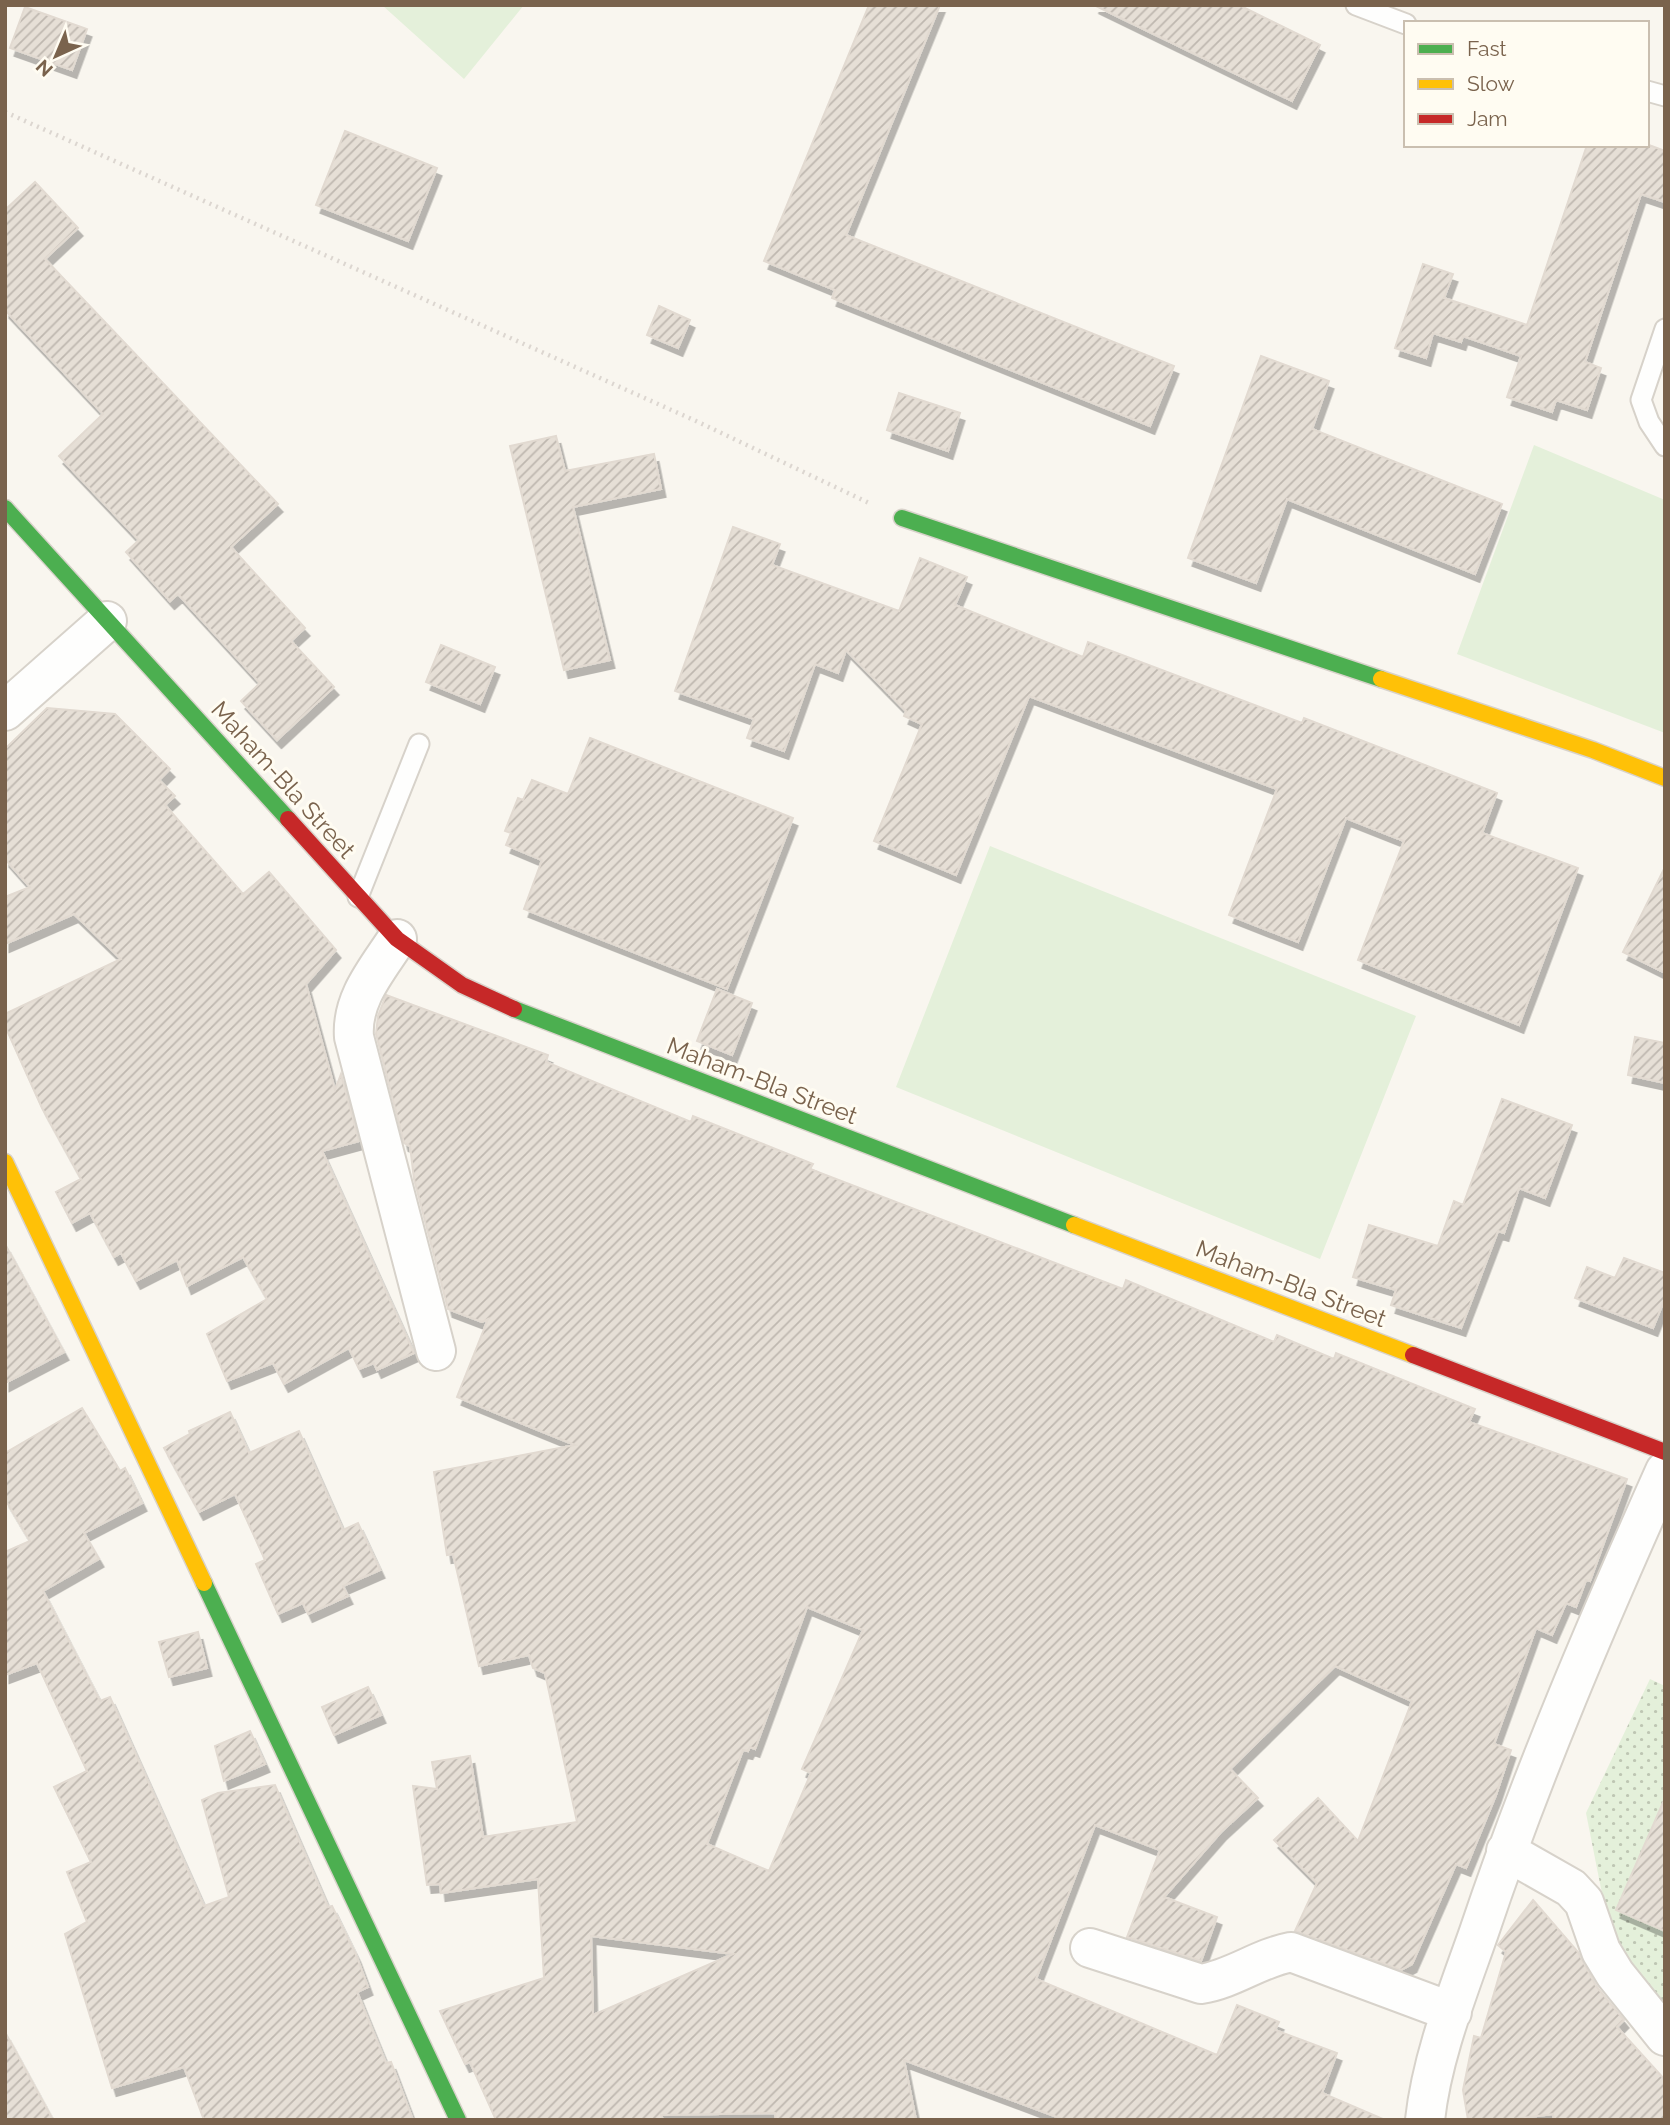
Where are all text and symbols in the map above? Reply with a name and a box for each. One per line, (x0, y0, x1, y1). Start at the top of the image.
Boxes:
north arrow (21, 21, 91, 91)
legend (1404, 21, 1649, 147)
text: Fast (1467, 36, 1507, 61)
text: N (31, 55, 57, 81)
text: Slow (1467, 71, 1515, 96)
text: Jam (1467, 106, 1508, 131)
street label: Maham-Bla Street (205, 695, 362, 864)
street label: Maham-Bla Street (663, 1031, 861, 1130)
street label: Maham-Bla Street (1192, 1234, 1390, 1333)

